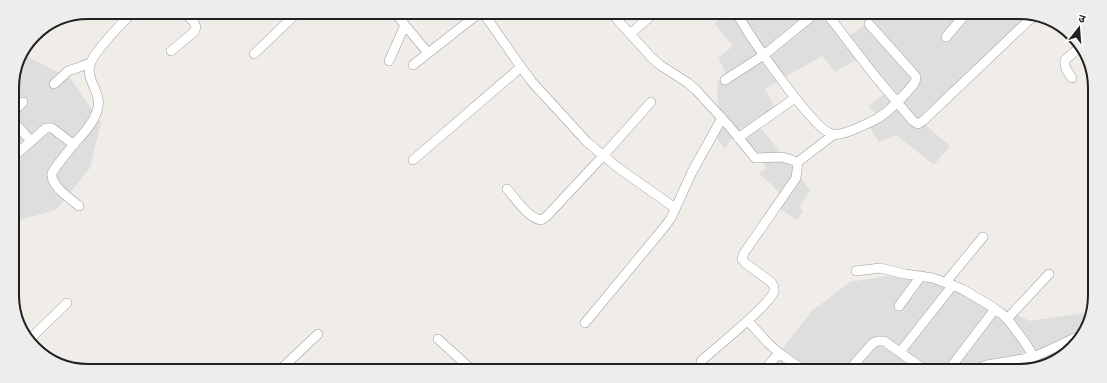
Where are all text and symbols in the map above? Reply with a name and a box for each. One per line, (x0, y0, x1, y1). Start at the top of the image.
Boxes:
north arrow (1059, 8, 1099, 48)
text: उ (1077, 12, 1087, 26)

